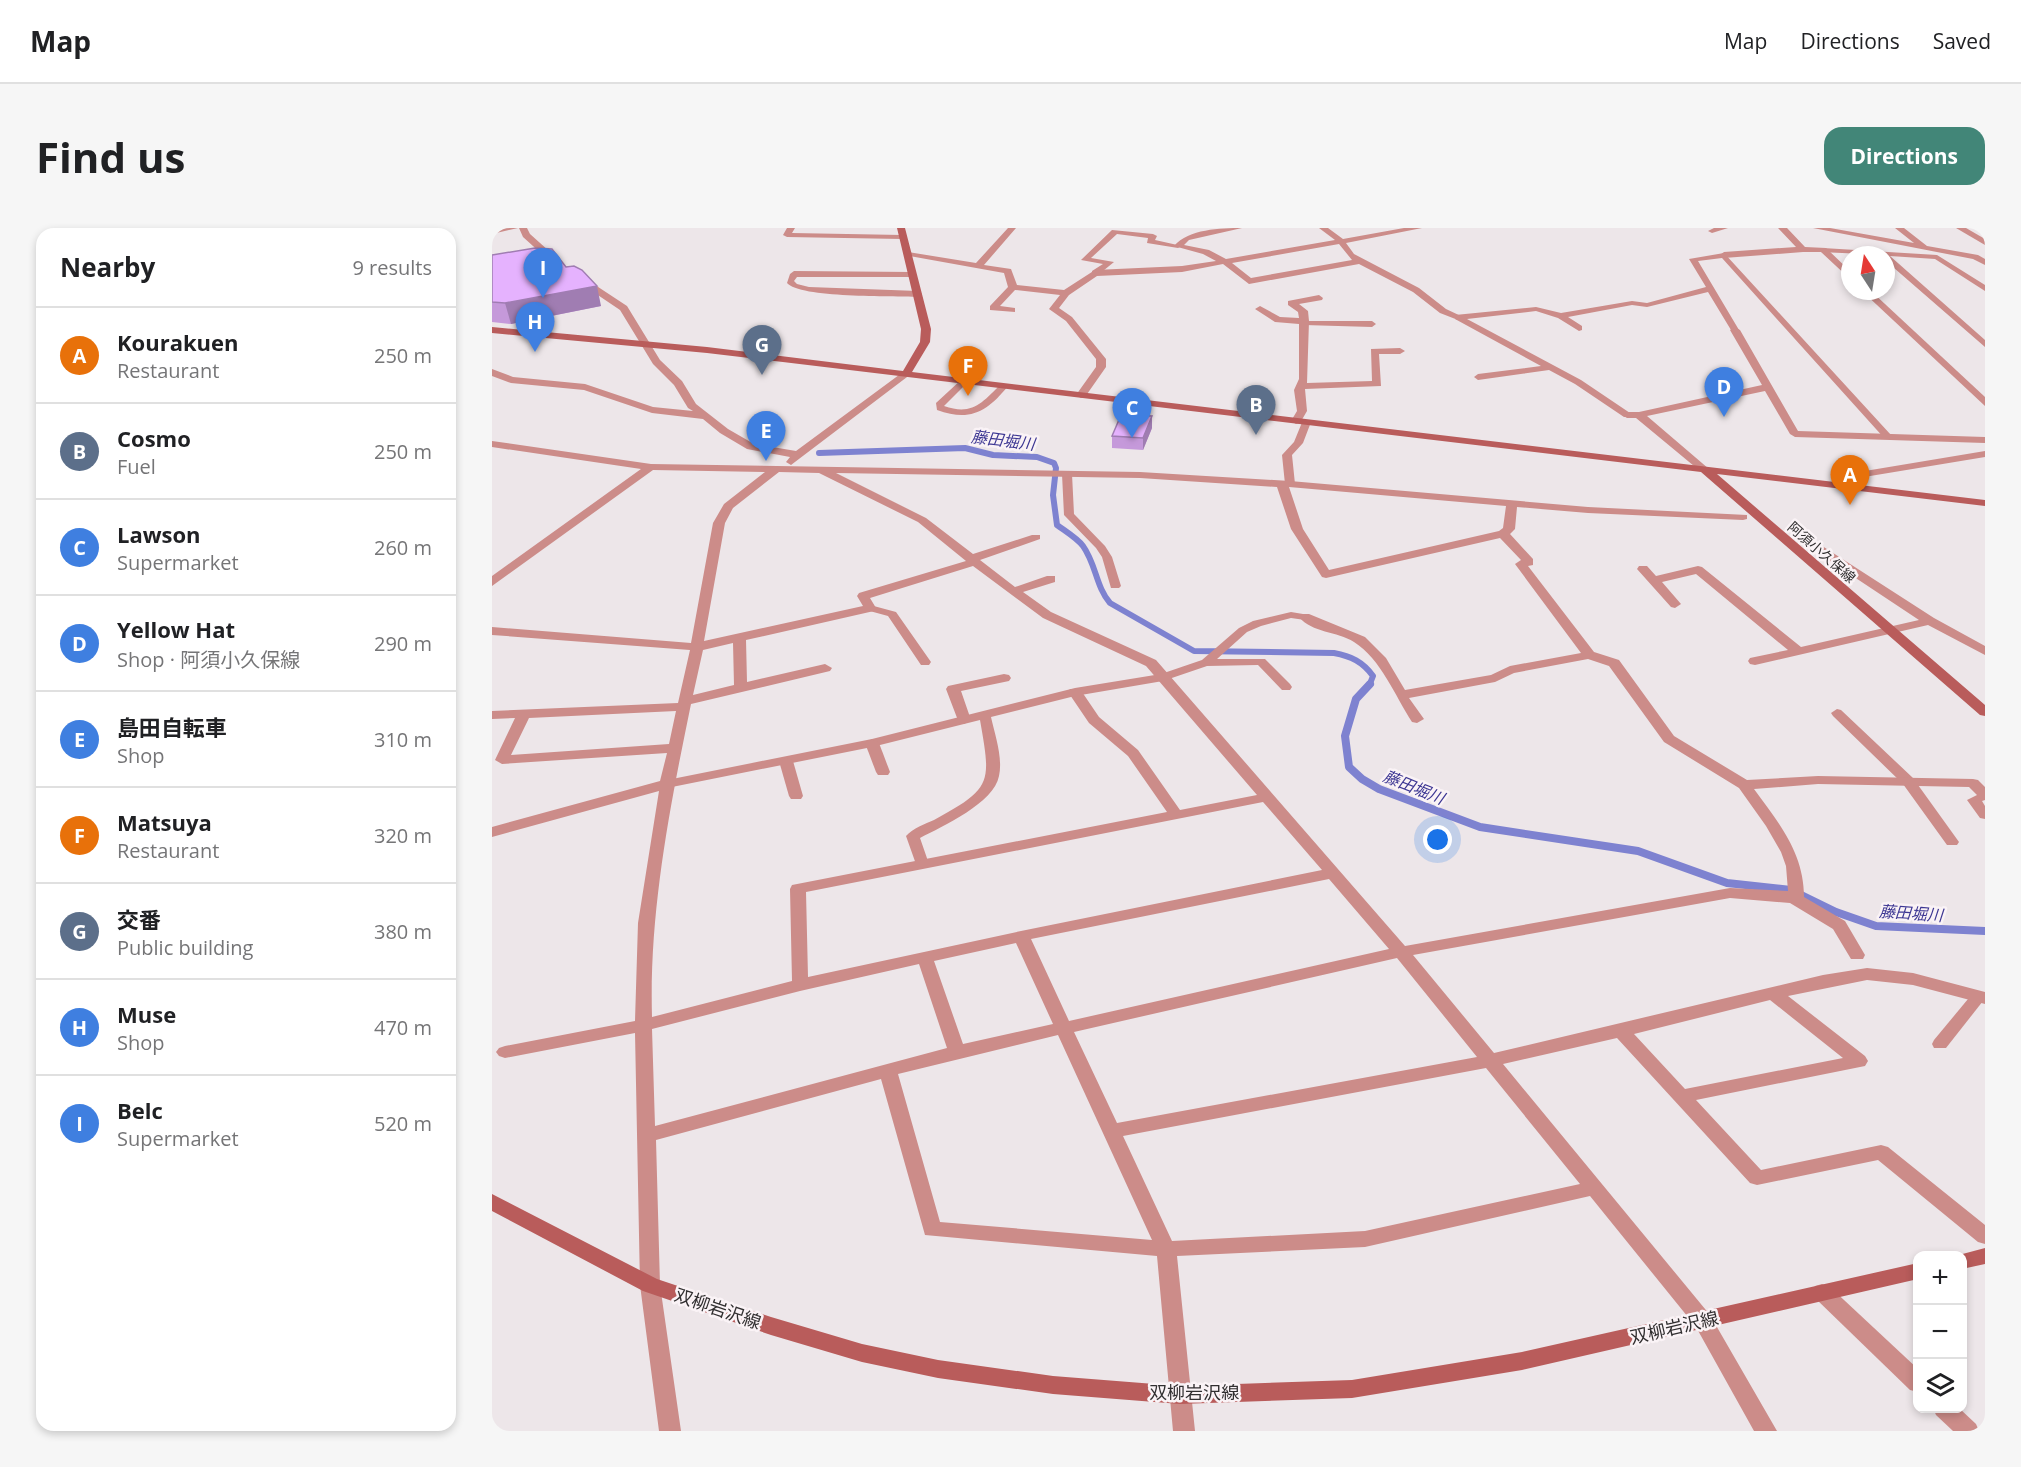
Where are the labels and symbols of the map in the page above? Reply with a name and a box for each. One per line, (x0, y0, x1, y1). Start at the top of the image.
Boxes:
north arrow (1841, 246, 1895, 300)
pin: I (524, 248, 562, 298)
pin: H (516, 302, 555, 352)
pin: G (742, 326, 782, 375)
pin: F (948, 346, 988, 396)
pin: D (1704, 368, 1744, 417)
pin: B (1236, 386, 1275, 435)
pin: C (1112, 388, 1152, 438)
pin: E (746, 412, 786, 461)
water label: 藤田堀川 (970, 425, 1038, 455)
pin: A (1830, 456, 1870, 505)
street label: 阿須小久保線 (1784, 517, 1860, 587)
water label: 藤田堀川 (1380, 765, 1450, 810)
your location (1423, 825, 1452, 854)
water label: 藤田堀川 (1878, 900, 1946, 926)
street label: 双柳岩沢線 (672, 1282, 764, 1334)
street label: 双柳岩沢線 (1627, 1305, 1721, 1349)
street label: 双柳岩沢線 (1149, 1380, 1239, 1404)

